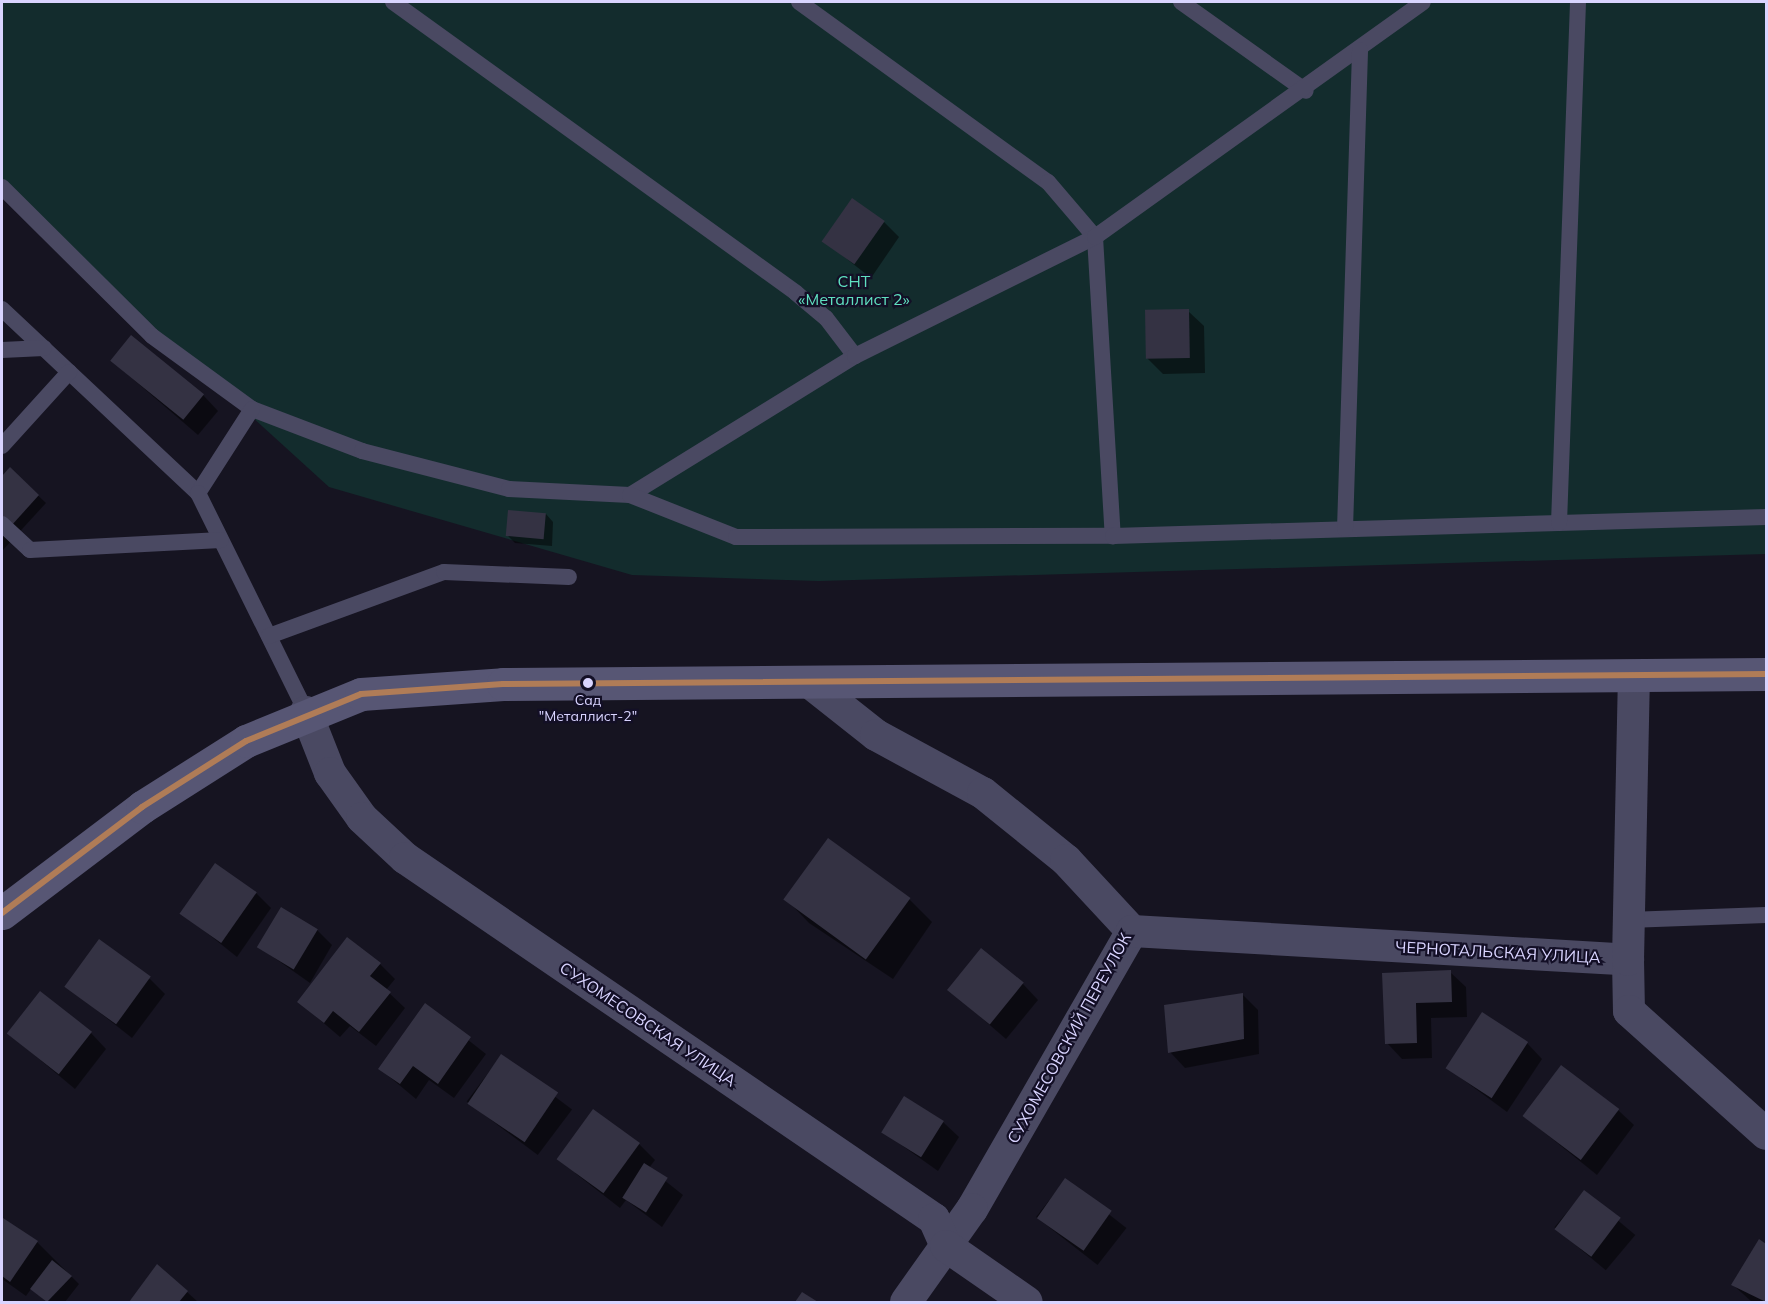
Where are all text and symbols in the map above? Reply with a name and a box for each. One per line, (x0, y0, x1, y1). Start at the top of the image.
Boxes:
park label: СНТ «Металлист 2» (798, 271, 910, 309)
marker: Сад "Металлист-2" (582, 677, 594, 689)
place label: Сад "Металлист-2" (539, 692, 637, 724)
street label: СУХОМЕСОВСКИЙ ПЕРЕУЛОК (1003, 929, 1135, 1147)
street label: ЧЕРНОТАЛЬСКАЯ УЛИЦА (1395, 937, 1601, 967)
street label: СУХОМЕСОВСКАЯ УЛИЦА (556, 958, 740, 1090)

